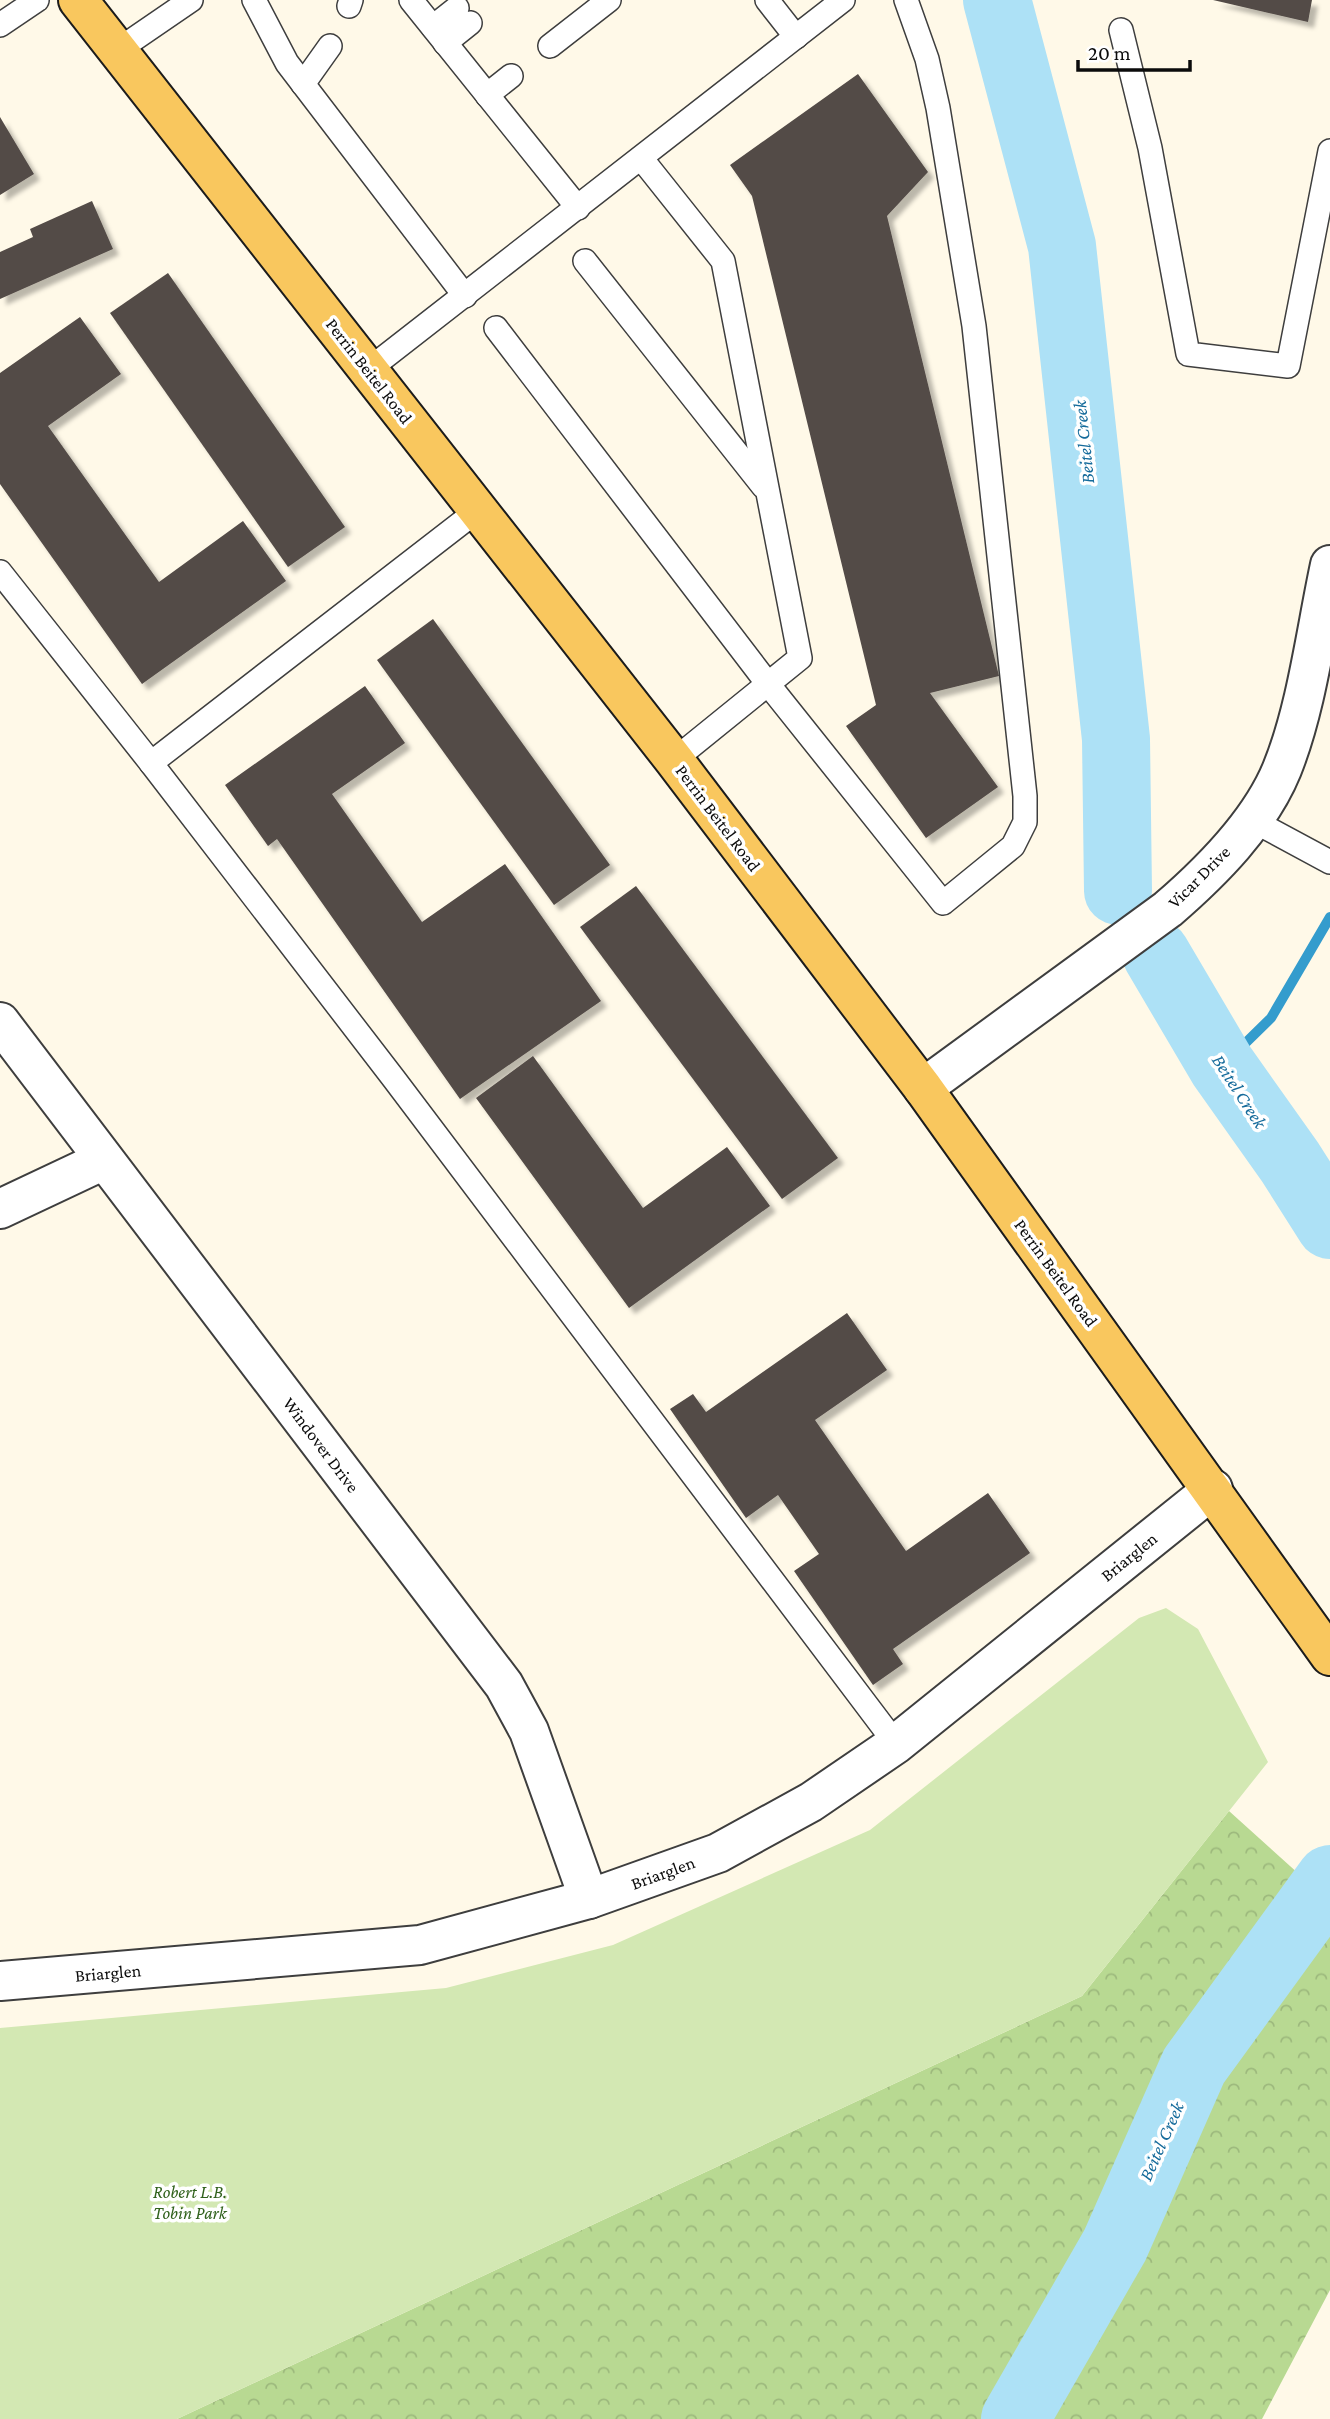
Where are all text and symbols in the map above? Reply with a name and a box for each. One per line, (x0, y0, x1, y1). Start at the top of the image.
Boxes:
scale bar (1078, 28, 1190, 72)
text: 20 m (1088, 41, 1131, 65)
street label: Perrin Beitel Road (322, 314, 417, 428)
water label: Beitel Creek (1069, 398, 1098, 485)
street label: Perrin Beitel Road (672, 761, 765, 876)
street label: Vicar Drive (1164, 842, 1234, 912)
water label: Beitel Creek (1208, 1050, 1272, 1133)
street label: Perrin Beitel Road (1010, 1215, 1102, 1331)
street label: Windover Drive (279, 1393, 363, 1497)
street label: Briarglen (1097, 1528, 1161, 1586)
street label: Briarglen (628, 1852, 698, 1894)
street label: Briarglen (74, 1960, 142, 1986)
water label: Beitel Creek (1135, 2098, 1188, 2184)
park label: Robert L.B. Tobin Park (153, 2182, 228, 2223)

